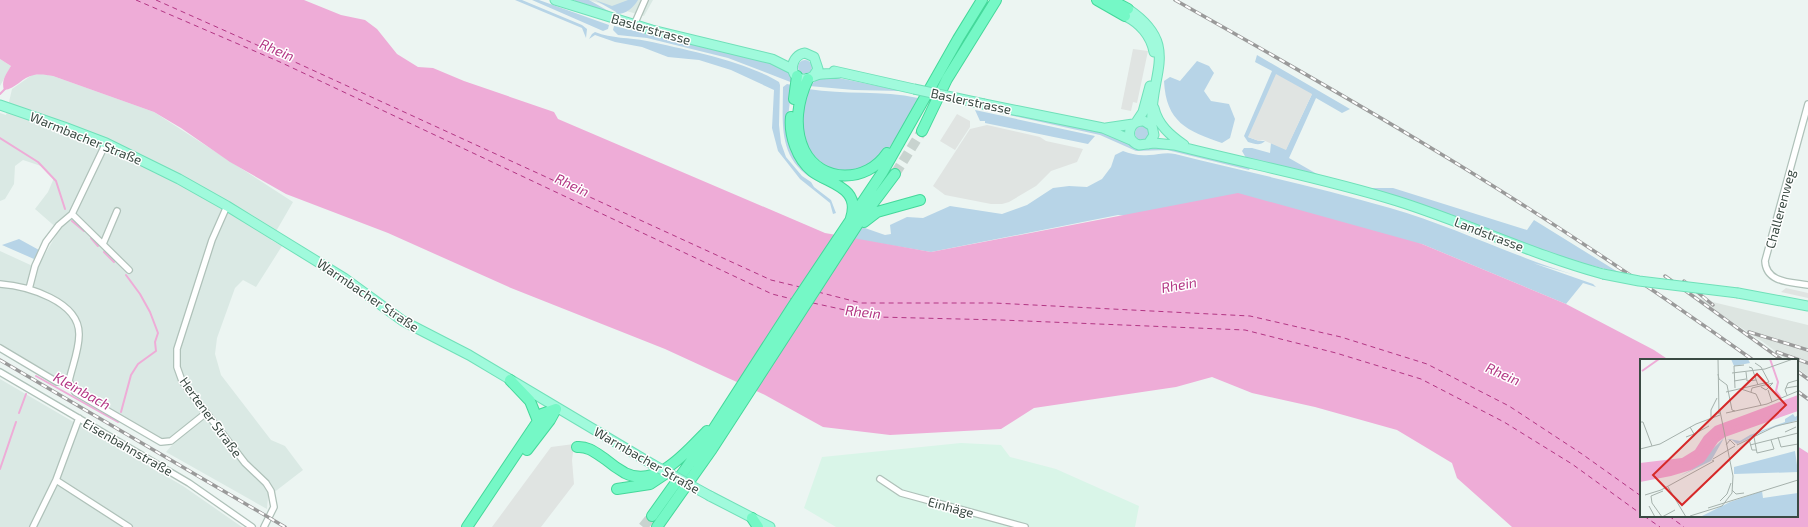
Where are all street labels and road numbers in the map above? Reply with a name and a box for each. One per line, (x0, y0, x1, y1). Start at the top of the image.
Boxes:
street label: Baslerstrasse (609, 10, 693, 48)
street label: Baslerstrasse (929, 85, 1013, 117)
street label: Warmbacher Straße (28, 108, 144, 168)
street label: Challerenweg (1762, 168, 1798, 250)
street label: Landstrasse (1452, 213, 1526, 255)
street label: Warmbacher Straße (314, 255, 422, 335)
street label: Hertener Straße (176, 374, 246, 460)
street label: Eisenbahnstraße (80, 415, 176, 479)
street label: Warmbacher Straße (591, 423, 703, 497)
street label: Einhäge (926, 493, 976, 521)

